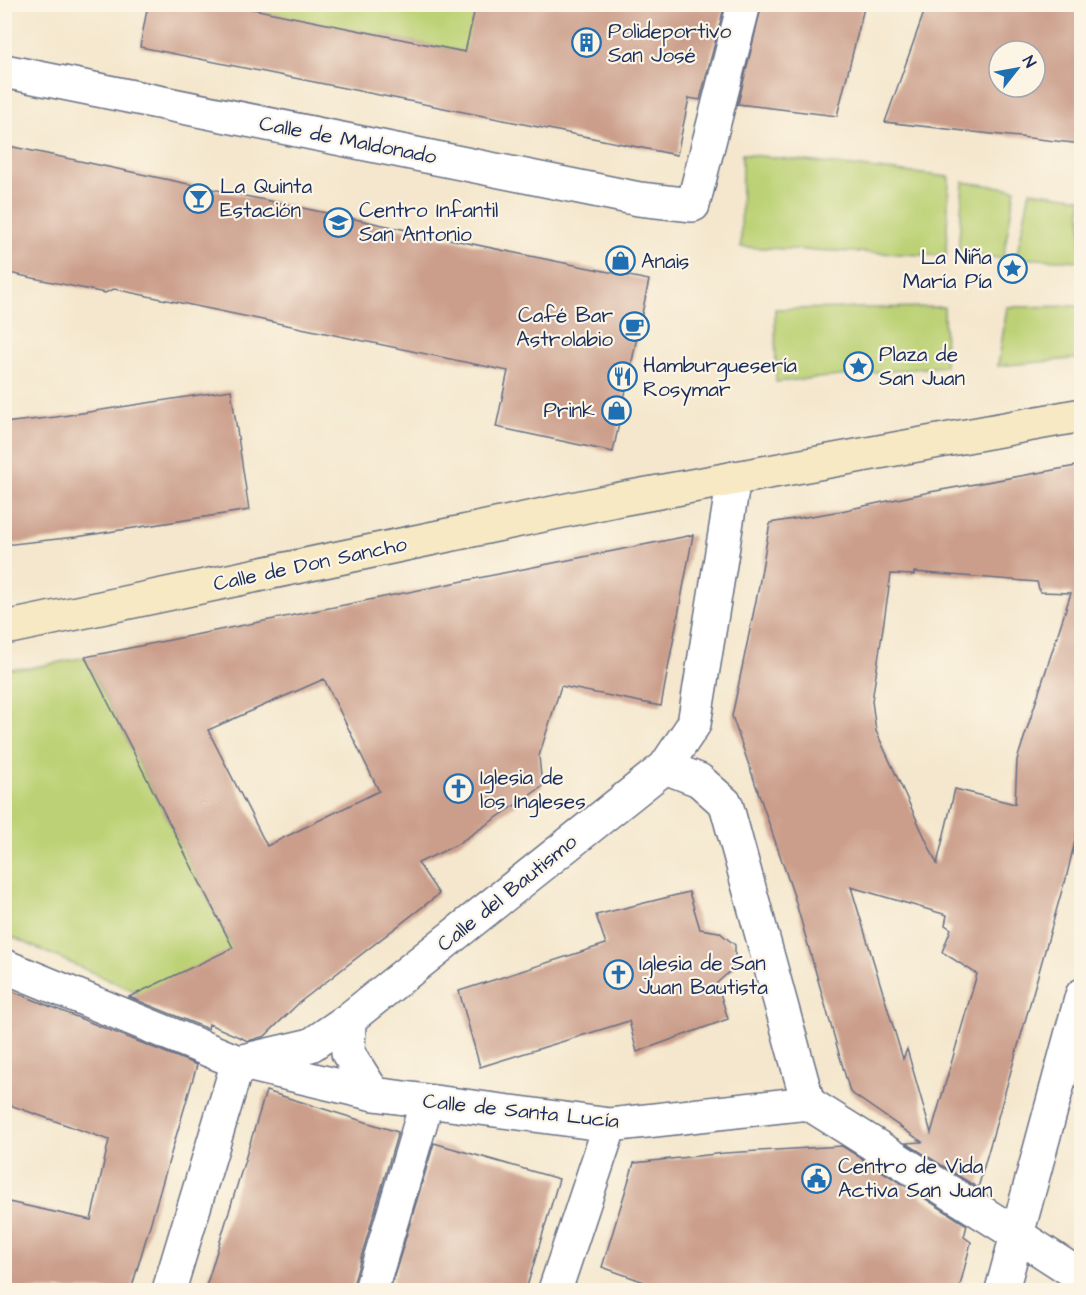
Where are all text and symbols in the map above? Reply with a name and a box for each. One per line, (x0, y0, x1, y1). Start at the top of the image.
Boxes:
place label: Polideportivo San José (608, 17, 731, 70)
building icon: Polideportivo San José (571, 27, 603, 59)
north arrow (987, 39, 1047, 99)
text: N (1017, 52, 1041, 72)
street label: Calle de Maldonado (257, 109, 439, 171)
place label: La Quinta Estación (220, 172, 312, 225)
bar icon: La Quinta Estación (183, 182, 215, 214)
place label: Centro Infantil San Antonio (359, 196, 498, 249)
school or university icon: Centro Infantil San Antonio (322, 206, 354, 238)
place label: La Niña María Pía (903, 243, 992, 296)
shop icon: Anais (604, 245, 636, 277)
place label: Anais (641, 247, 689, 276)
place icon: La Niña María Pía (997, 253, 1029, 285)
place label: Café Bar Astrolabio (516, 301, 613, 354)
cafe icon: Café Bar Astrolabio (618, 311, 650, 343)
place label: Plaza de San Juan (879, 340, 965, 393)
place icon: Plaza de San Juan (842, 350, 874, 382)
place label: Hamburguesería Rosymar (643, 351, 797, 406)
restaurant icon: Hamburguesería Rosymar (606, 361, 638, 393)
shop icon: Prink (600, 394, 632, 426)
place label: Prink (543, 396, 595, 425)
street label: Calle de Don Sancho (211, 529, 410, 599)
place label: Iglesia de los Ingleses (480, 763, 586, 818)
church icon: Iglesia de los Ingleses (443, 773, 475, 805)
street label: Calle del Bautismo (431, 827, 583, 959)
place label: Iglesia de San Juan Bautista (639, 949, 768, 1002)
church icon: Iglesia de San Juan Bautista (602, 959, 634, 991)
street label: Calle de Santa Lucía (421, 1086, 621, 1136)
place label: Centro de Vida Activa San Juan (838, 1152, 992, 1205)
public building icon: Centro de Vida Activa San Juan (801, 1162, 833, 1194)

